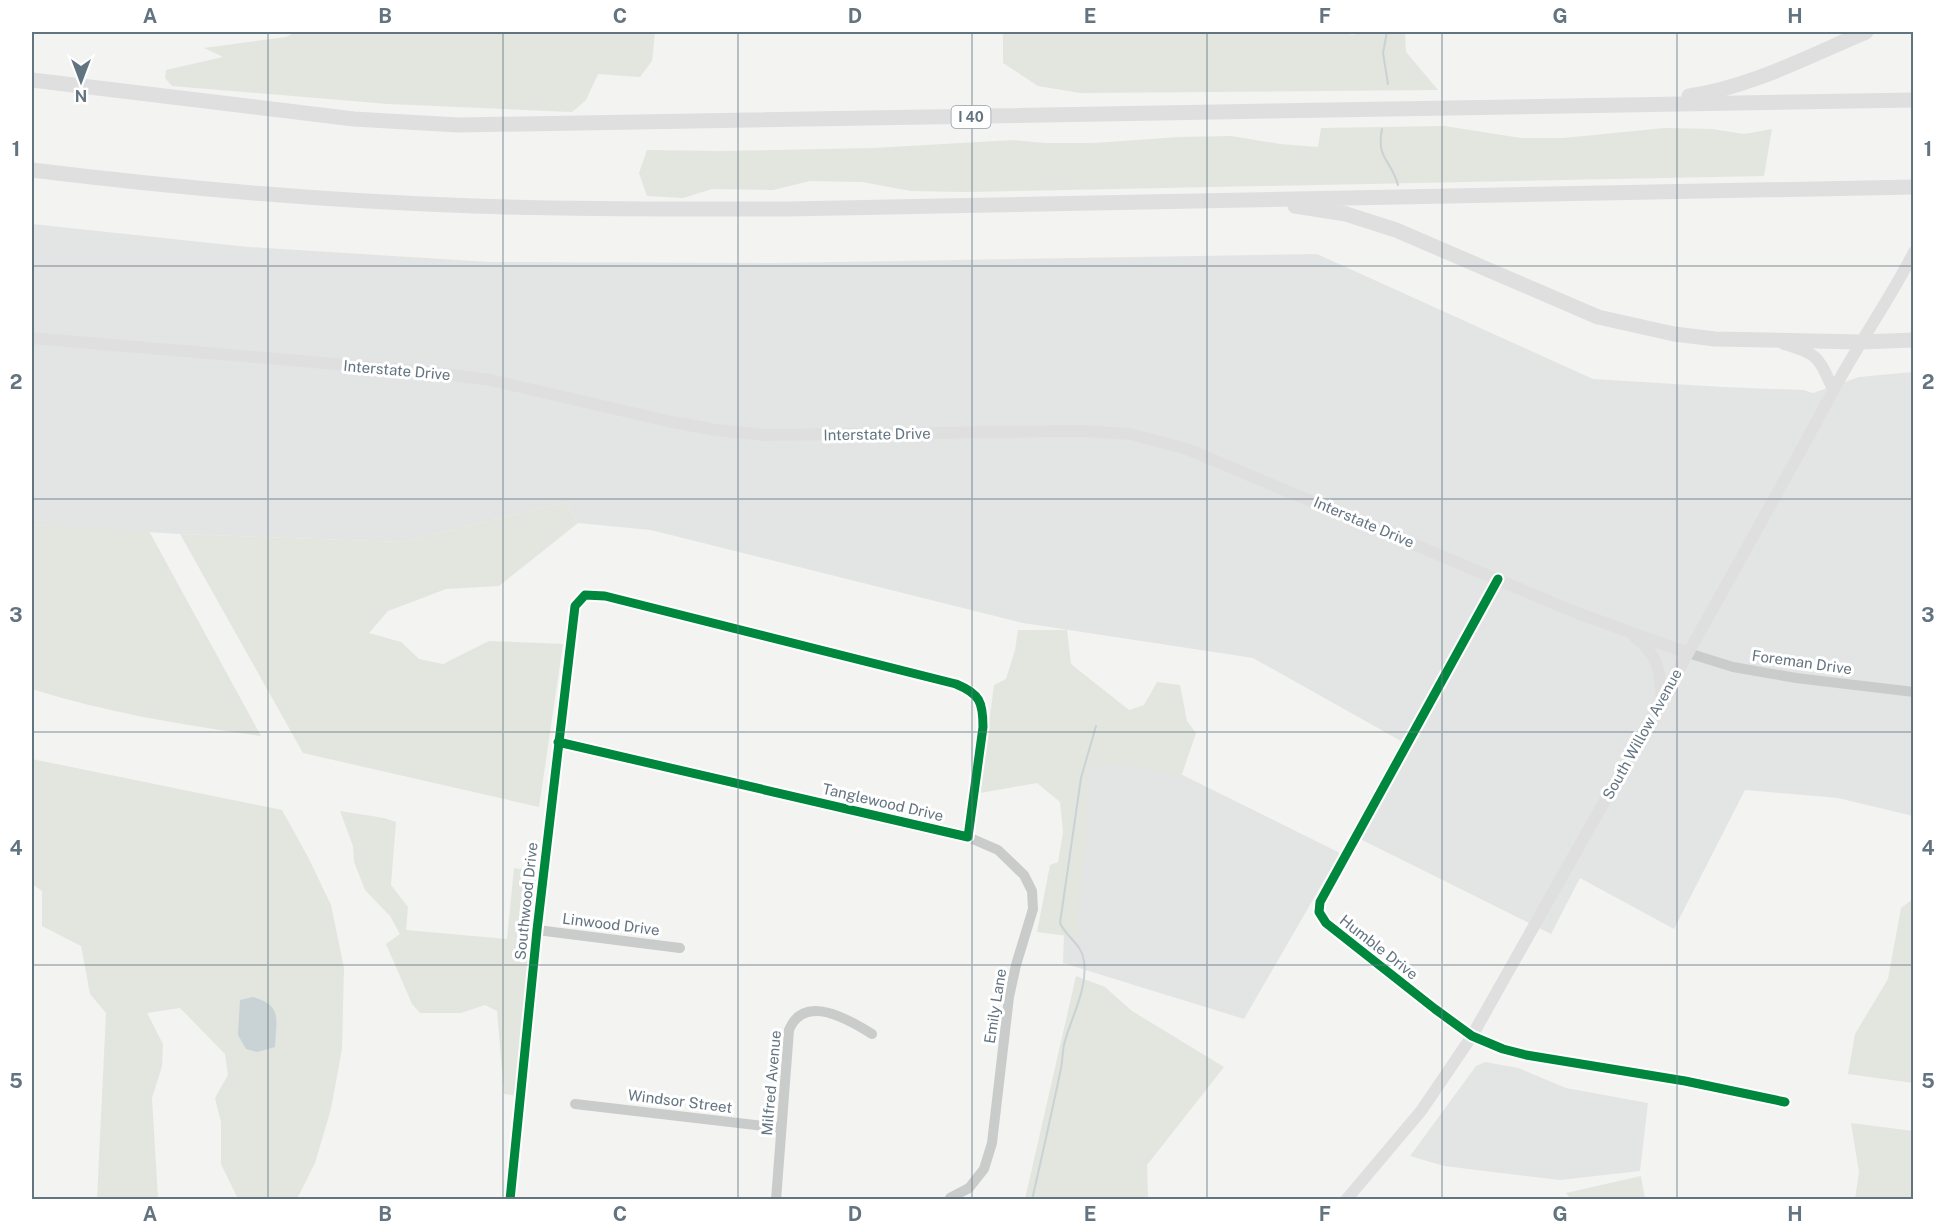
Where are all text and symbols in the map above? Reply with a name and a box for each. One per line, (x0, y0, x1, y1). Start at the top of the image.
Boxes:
text: A (143, 4, 157, 28)
text: B (378, 4, 392, 28)
text: C (613, 4, 627, 28)
text: D (848, 4, 862, 28)
text: E (1084, 4, 1096, 28)
text: F (1319, 4, 1331, 28)
text: G (1552, 4, 1568, 28)
text: H (1787, 4, 1803, 28)
north arrow (51, 51, 111, 111)
text: N (75, 86, 87, 105)
road number: I 40 (952, 106, 990, 128)
text: 1 (12, 137, 20, 161)
text: 1 (1924, 137, 1932, 161)
street label: Interstate Drive (343, 357, 451, 383)
text: 2 (10, 370, 22, 394)
text: 2 (1922, 370, 1934, 394)
street label: Interstate Drive (823, 425, 931, 443)
street label: Interstate Drive (1311, 493, 1417, 551)
text: 3 (9, 603, 23, 627)
text: 3 (1921, 603, 1935, 627)
street label: Foreman Drive (1751, 647, 1853, 677)
street label: South Willow Avenue (1599, 666, 1685, 802)
street label: Tanglewood Drive (821, 780, 945, 824)
text: 4 (9, 836, 23, 860)
text: 4 (1921, 836, 1935, 860)
street label: Southwood Drive (511, 841, 541, 961)
street label: Linwood Drive (561, 910, 661, 938)
street label: Humble Drive (1337, 911, 1421, 983)
street label: Emily Lane (981, 967, 1009, 1045)
street label: Milfred Avenue (758, 1030, 784, 1136)
text: 5 (9, 1069, 23, 1093)
text: 5 (1921, 1069, 1935, 1093)
street label: Windsor Street (627, 1086, 733, 1116)
text: A (143, 1202, 157, 1226)
text: B (378, 1202, 392, 1226)
text: C (613, 1202, 627, 1226)
text: D (848, 1202, 862, 1226)
text: E (1084, 1202, 1096, 1226)
text: F (1319, 1202, 1331, 1226)
text: G (1552, 1202, 1568, 1226)
text: H (1787, 1202, 1803, 1226)

